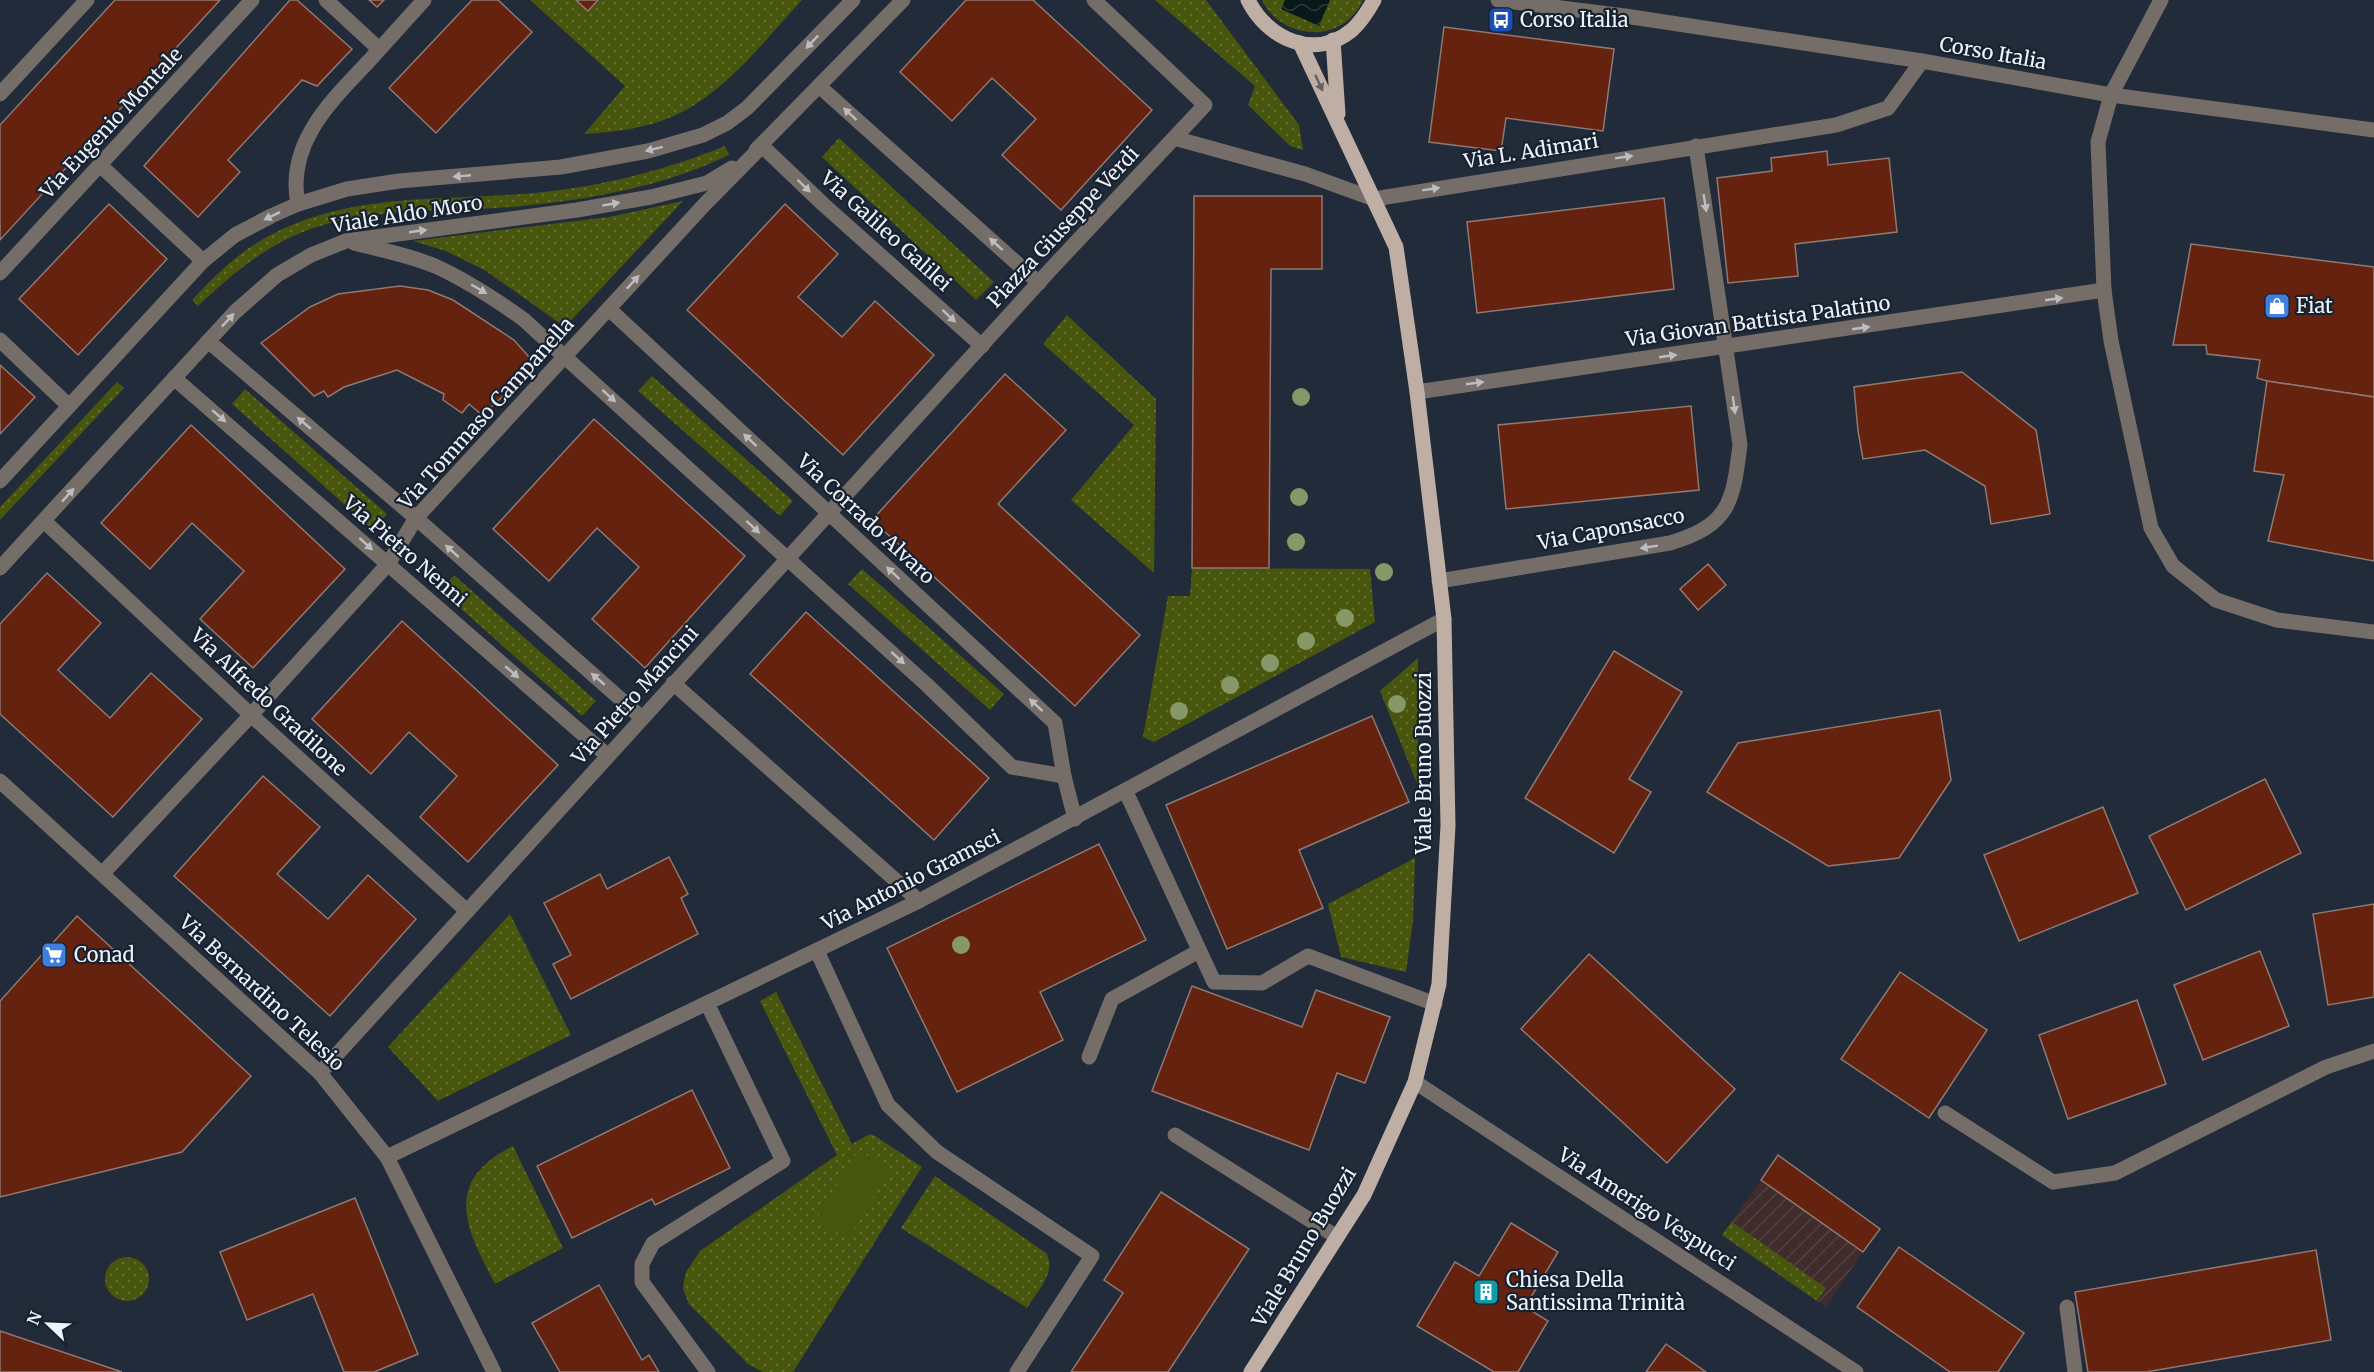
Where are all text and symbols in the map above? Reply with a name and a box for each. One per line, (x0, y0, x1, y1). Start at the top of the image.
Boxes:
bus stop icon: Corso Italia (1486, 5, 1516, 35)
place label: Corso Italia (1520, 7, 1629, 32)
street label: Corso Italia (1938, 31, 2049, 74)
one-way arrow (805, 34, 819, 48)
street label: Via Eugenio Montale (33, 42, 187, 204)
one-way arrow (1315, 75, 1324, 92)
one-way arrow (842, 107, 857, 121)
street label: Via L. Adimari (1461, 128, 1600, 174)
street label: Piazza Giuseppe Verdi (982, 141, 1144, 312)
one-way arrow (645, 144, 664, 154)
one-way arrow (1614, 153, 1633, 162)
street label: Via Galileo Galilei (815, 165, 957, 296)
one-way arrow (452, 171, 471, 181)
one-way arrow (797, 179, 812, 193)
one-way arrow (1422, 185, 1441, 194)
street label: Viale Aldo Moro (329, 189, 484, 238)
one-way arrow (1700, 194, 1709, 213)
one-way arrow (602, 200, 621, 209)
one-way arrow (264, 211, 281, 221)
one-way arrow (409, 227, 428, 236)
one-way arrow (988, 237, 1003, 251)
one-way arrow (626, 275, 640, 290)
one-way arrow (471, 284, 488, 294)
street label: Via Giovan Battista Palatino (1623, 290, 1892, 352)
shop icon: Fiat (2262, 291, 2292, 321)
place label: Fiat (2296, 293, 2333, 318)
one-way arrow (2045, 294, 2064, 303)
one-way arrow (942, 309, 956, 323)
street label: Via Tommaso Campanella (392, 311, 579, 515)
one-way arrow (221, 312, 235, 327)
one-way arrow (1852, 323, 1871, 332)
one-way arrow (1659, 351, 1678, 360)
one-way arrow (1466, 379, 1485, 388)
one-way arrow (601, 389, 616, 402)
one-way arrow (1730, 396, 1739, 415)
one-way arrow (211, 409, 226, 423)
one-way arrow (297, 417, 312, 430)
one-way arrow (743, 433, 758, 447)
street label: Via Corrado Alvaro (792, 448, 941, 589)
one-way arrow (61, 487, 75, 502)
street label: Via Pietro Nenni (337, 489, 473, 611)
street label: Via Caponsacco (1534, 502, 1687, 555)
one-way arrow (745, 520, 760, 533)
one-way arrow (358, 537, 373, 550)
one-way arrow (1639, 543, 1658, 552)
one-way arrow (445, 545, 460, 558)
one-way arrow (886, 566, 901, 580)
street label: Via Pietro Mancini (565, 620, 703, 770)
street label: Via Alfredo Gradilone (185, 622, 353, 781)
one-way arrow (890, 651, 905, 665)
one-way arrow (504, 665, 519, 678)
street label: Viale Bruno Buozzi (1411, 672, 1436, 855)
one-way arrow (590, 673, 606, 686)
one-way arrow (1030, 699, 1044, 713)
street label: Via Antonio Gramsci (816, 824, 1004, 936)
street label: Via Bernardino Telesio (174, 909, 351, 1076)
supermarket icon: Conad (39, 940, 69, 970)
place label: Conad (74, 942, 135, 967)
street label: Via Amerigo Vespucci (1553, 1141, 1741, 1275)
street label: Viale Bruno Buozzi (1245, 1162, 1361, 1332)
place label: Chiesa Della Santissima Trinità (1506, 1267, 1685, 1315)
building icon: Chiesa Della Santissima Trinità (1471, 1277, 1501, 1307)
north arrow (18, 1294, 78, 1354)
text: N (23, 1308, 46, 1328)

